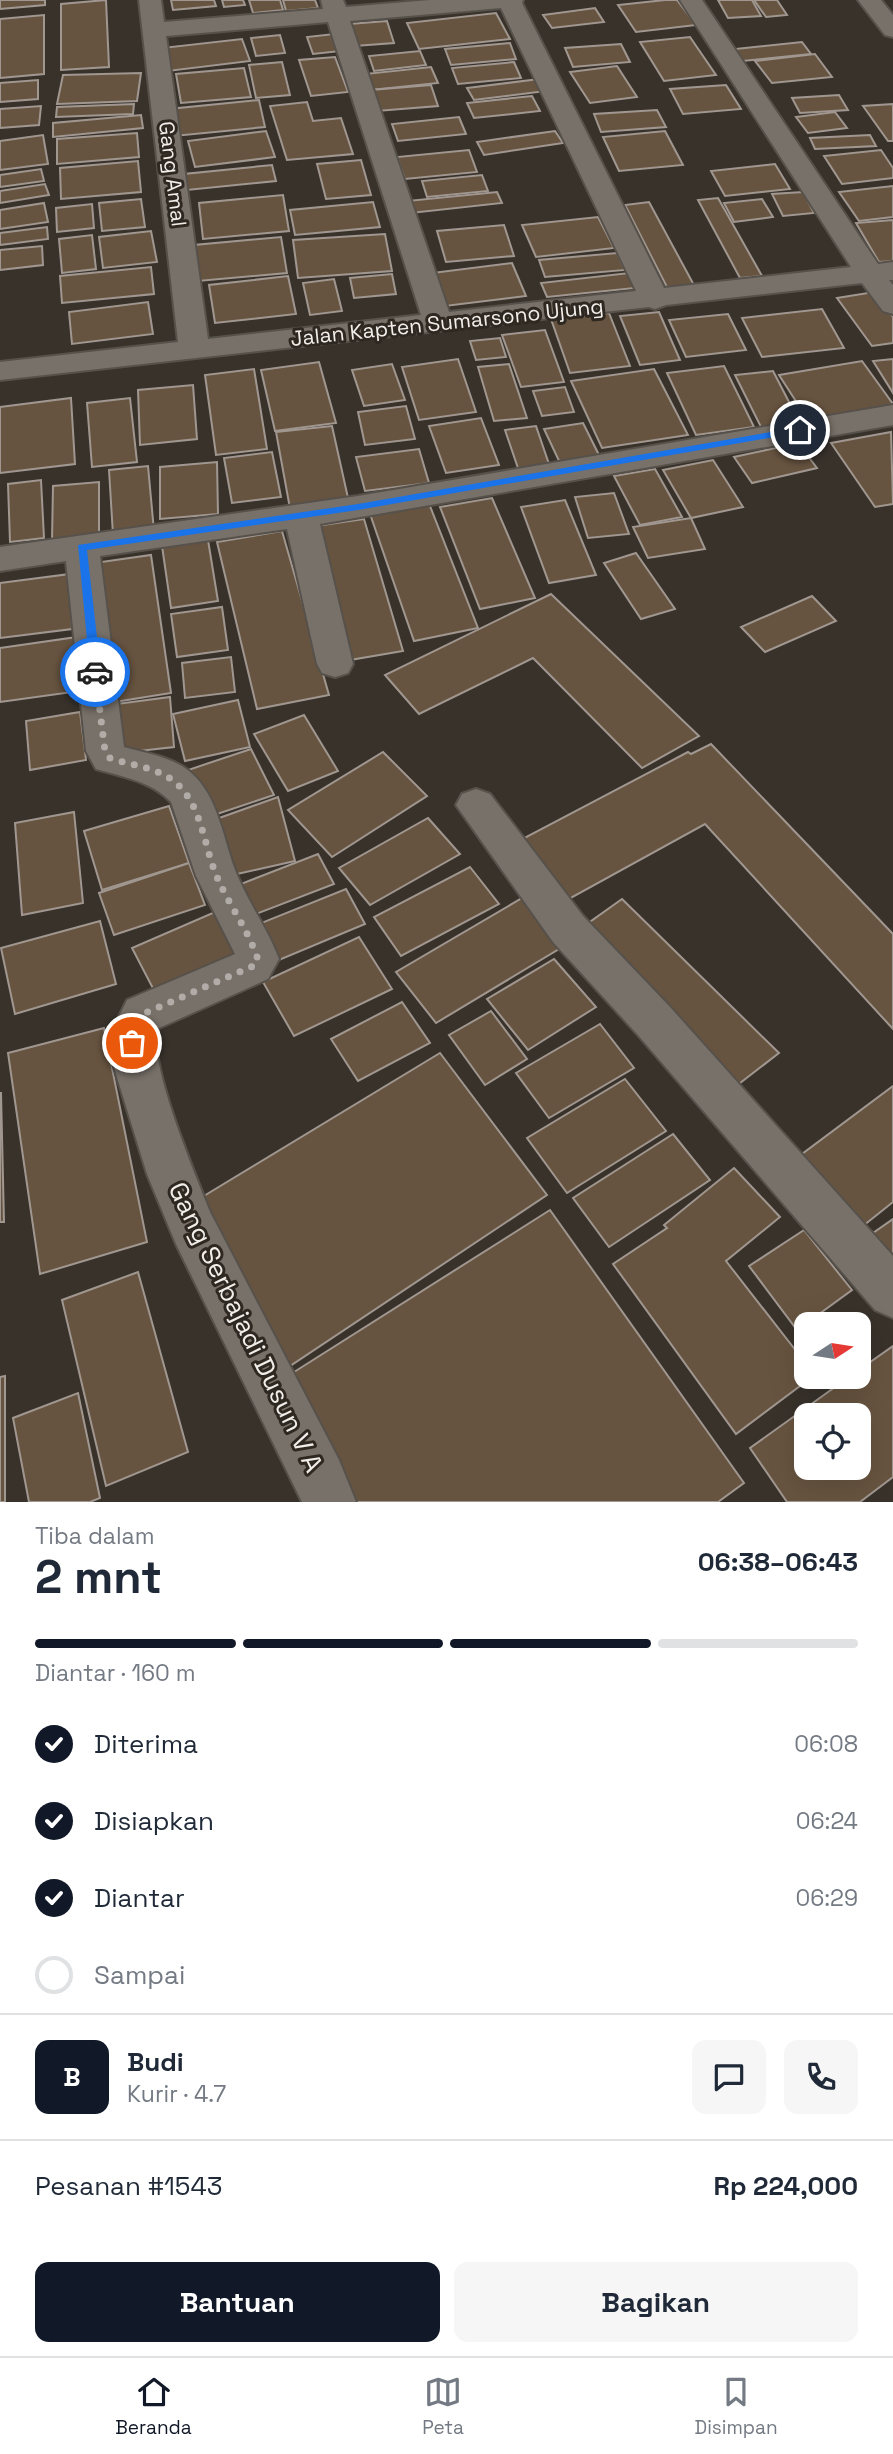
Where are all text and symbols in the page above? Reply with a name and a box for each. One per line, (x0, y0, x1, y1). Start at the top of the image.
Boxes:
street label: Gang Amal (153, 120, 193, 228)
street label: Jalan Kapten Sumarsono Ujung (289, 292, 605, 352)
pin (770, 400, 830, 460)
icon: home (781, 411, 819, 449)
courier (60, 637, 130, 707)
icon: car (76, 653, 114, 691)
pin (102, 1013, 162, 1073)
icon: bag (113, 1024, 151, 1062)
street label: Gang Serbajadi Dusun V A (161, 1176, 331, 1478)
north arrow (794, 1312, 872, 1390)
map controls (794, 1312, 871, 1480)
button: locate (794, 1403, 871, 1480)
text: Tiba dalam (35, 1521, 155, 1551)
text: 06:38–06:43 (698, 1545, 858, 1579)
text: 2 mnt (35, 1548, 162, 1606)
text: Diantar · 160 m (35, 1658, 196, 1688)
icon: check (35, 1725, 73, 1763)
text: Diterima (94, 1727, 198, 1761)
text: 06:08 (794, 1729, 858, 1759)
icon: check (35, 1802, 73, 1840)
text: Disiapkan (94, 1804, 214, 1838)
text: 06:24 (796, 1806, 858, 1836)
icon: check (35, 1879, 73, 1917)
text: Diantar (94, 1881, 185, 1915)
text: 06:29 (795, 1883, 858, 1913)
text: Sampai (94, 1958, 185, 1992)
button: chat (692, 2040, 766, 2114)
button: phone (784, 2040, 858, 2114)
text: Budi (127, 2045, 184, 2079)
text: B (63, 2060, 81, 2094)
text: Kurir · 4.7 (127, 2079, 226, 2109)
text: Pesanan #1543 (35, 2169, 222, 2203)
text: Rp 224,000 (713, 2169, 858, 2203)
button: Bantuan (35, 2262, 440, 2342)
button: Bagikan (454, 2262, 858, 2342)
tab: Beranda (115, 2373, 192, 2440)
tab: Peta (422, 2373, 464, 2440)
tab: Disimpan (695, 2373, 778, 2440)

